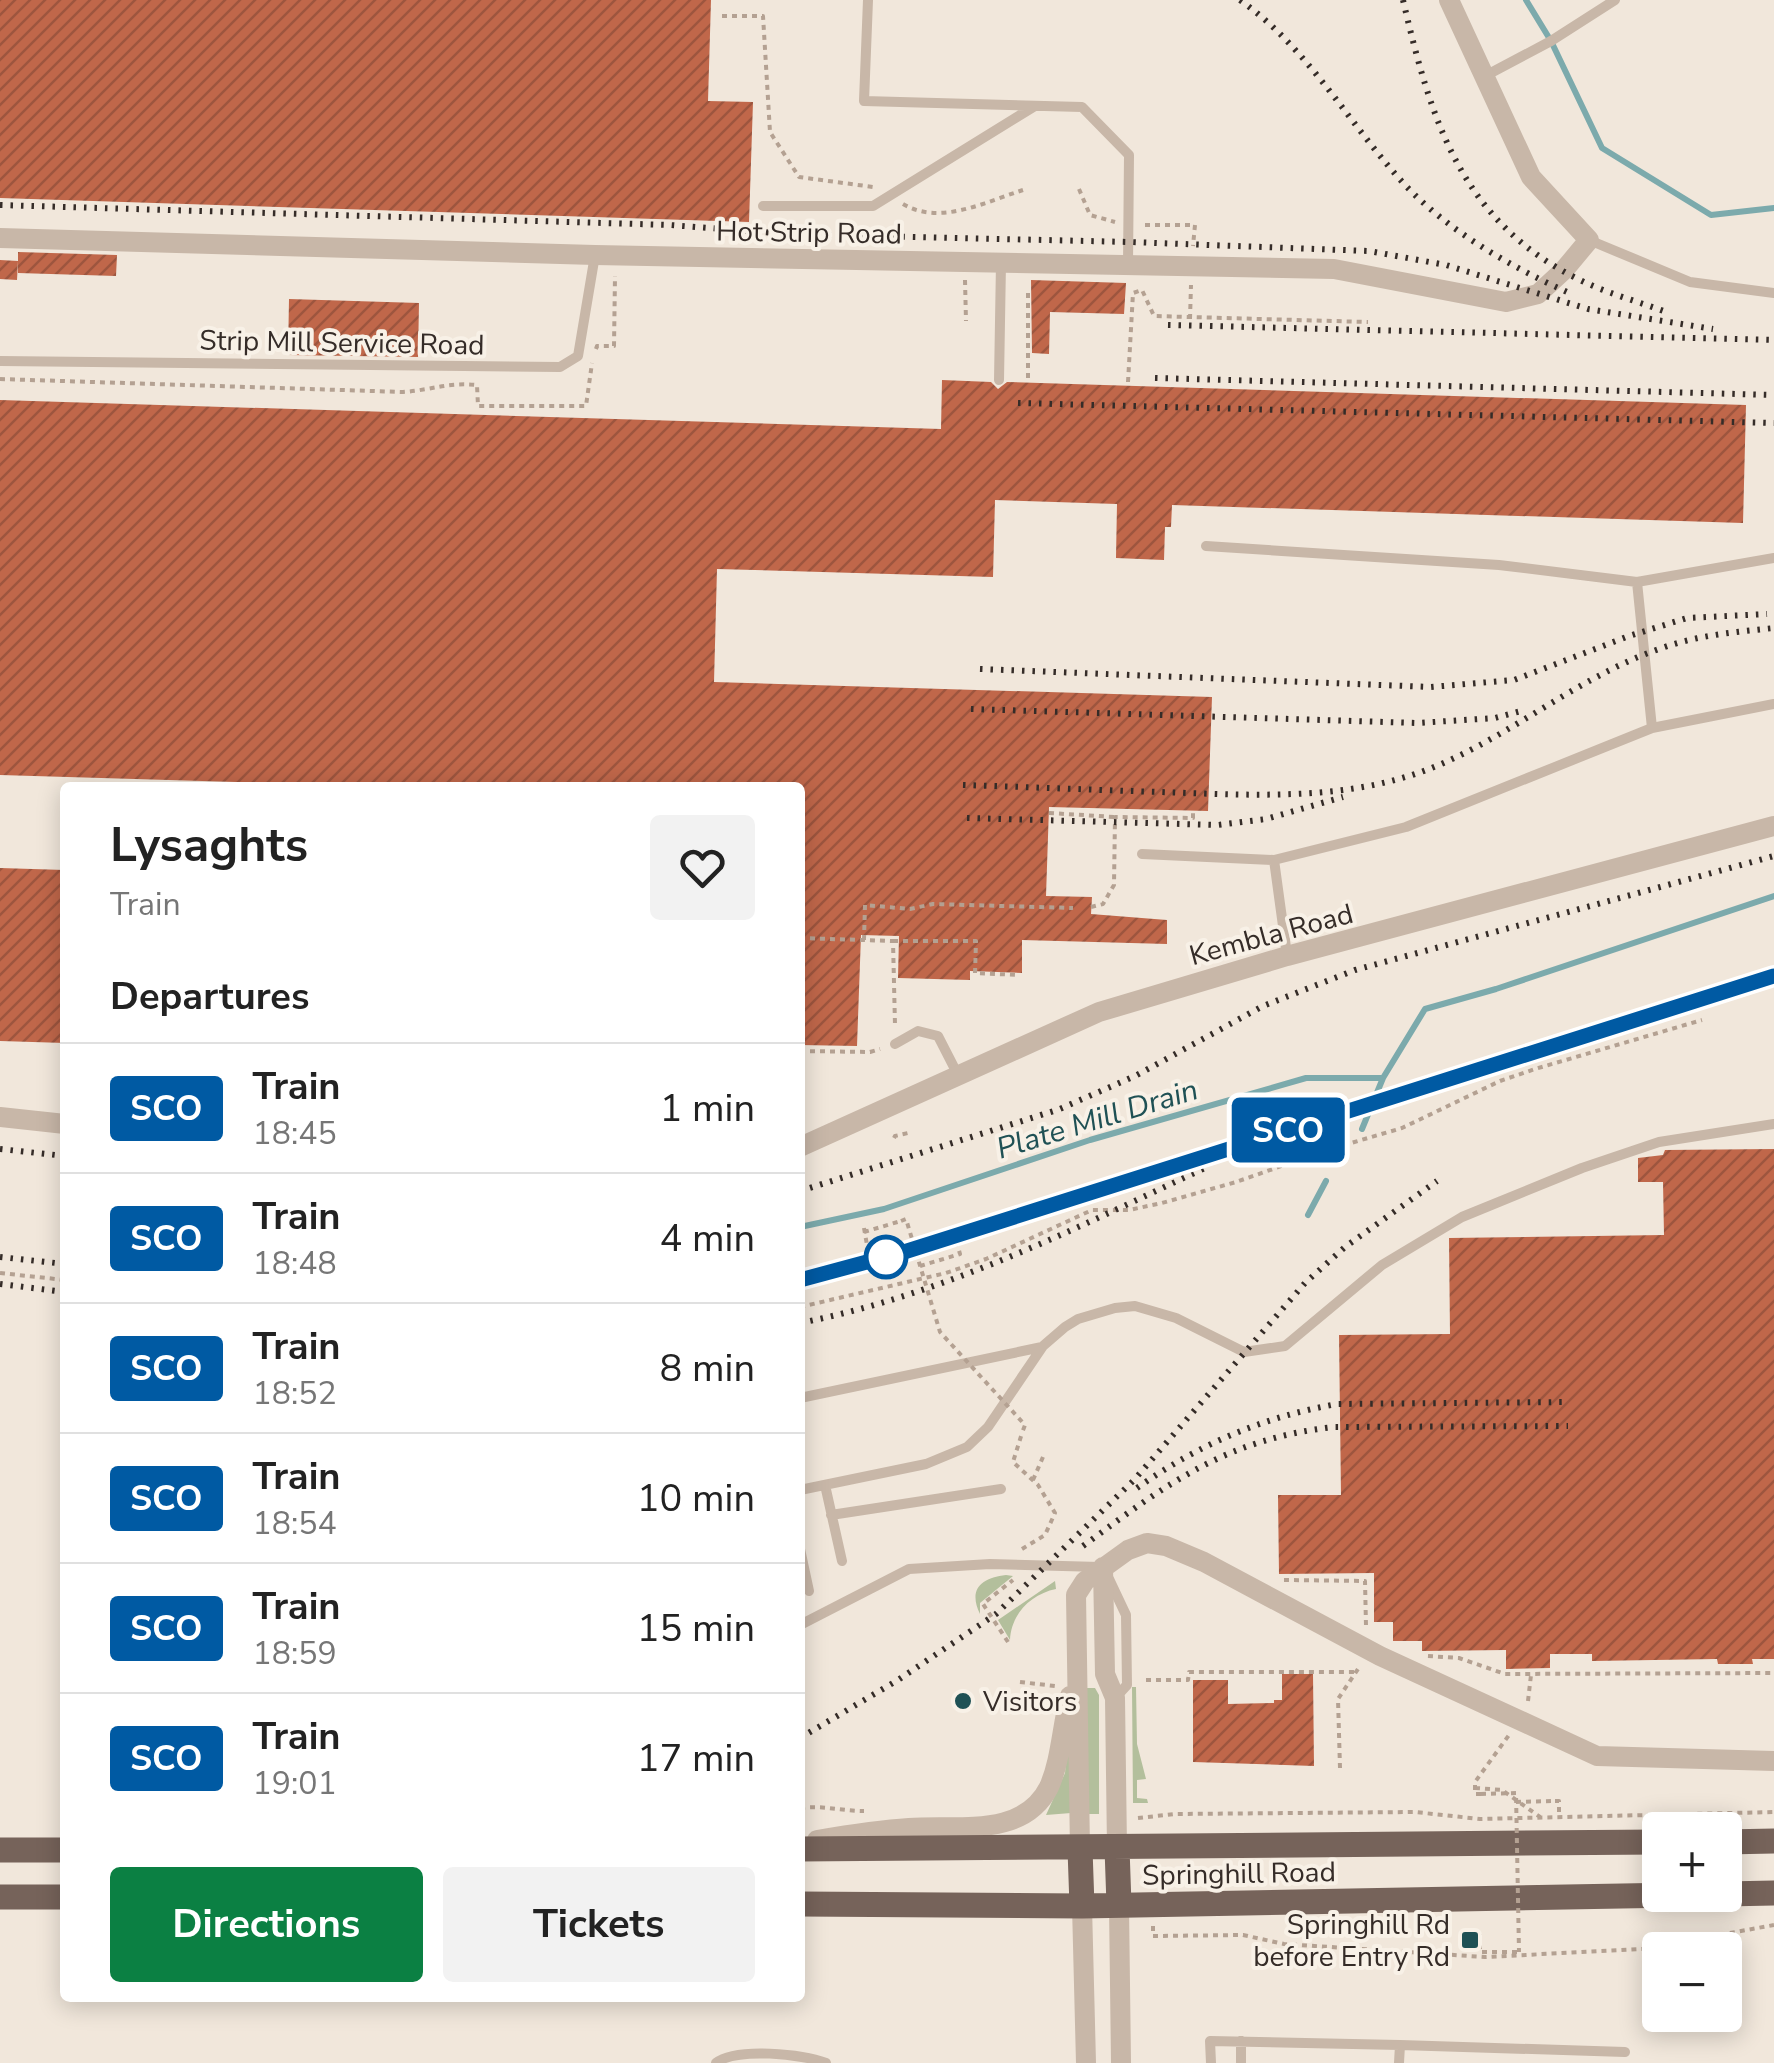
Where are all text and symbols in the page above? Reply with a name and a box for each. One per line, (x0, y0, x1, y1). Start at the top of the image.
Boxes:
street label: Hot Strip Road (716, 212, 902, 254)
street label: Strip Mill Service Road (199, 322, 485, 364)
text: Lysaghts (110, 812, 308, 878)
button: heart (650, 815, 755, 920)
text: Train (110, 883, 181, 926)
street label: Kembla Road (1185, 895, 1357, 975)
text: Departures (110, 971, 309, 1022)
text: Train (253, 1061, 341, 1112)
water label: Plate Mill Drain (991, 1069, 1203, 1170)
text: 1 min (660, 1083, 755, 1134)
text: SCO (130, 1085, 203, 1132)
line badge: SCO (1230, 1098, 1346, 1162)
text: SCO (1252, 1107, 1324, 1154)
text: 18:45 (253, 1112, 337, 1155)
text: Train (253, 1191, 341, 1242)
text: 4 min (660, 1213, 755, 1264)
text: SCO (130, 1215, 203, 1262)
unlabelled marker (865, 1236, 907, 1278)
text: 18:48 (253, 1242, 337, 1285)
text: Train (253, 1321, 341, 1372)
text: 8 min (660, 1343, 755, 1394)
text: SCO (130, 1345, 203, 1392)
text: 18:52 (253, 1372, 337, 1415)
text: Train (253, 1451, 341, 1502)
text: 10 min (637, 1473, 755, 1524)
text: SCO (130, 1475, 203, 1522)
text: 18:54 (253, 1502, 337, 1545)
text: Train (253, 1581, 341, 1632)
text: 15 min (637, 1603, 755, 1654)
text: SCO (130, 1605, 203, 1652)
text: 18:59 (253, 1632, 337, 1675)
place label: Visitors (982, 1683, 1077, 1721)
marker: Visitors (952, 1690, 974, 1712)
text: Train (253, 1711, 341, 1762)
text: 17 min (637, 1733, 755, 1784)
text: SCO (130, 1735, 203, 1782)
text: 19:01 (253, 1762, 337, 1805)
map controls (1642, 1812, 1742, 2032)
button: + (1642, 1812, 1742, 1912)
street label: Springhill Road (1142, 1853, 1336, 1895)
button: Directions (110, 1867, 423, 1982)
button: Tickets (443, 1867, 755, 1982)
place label: Springhill Rd before Entry Rd (1253, 1906, 1450, 1976)
marker: Springhill Rd before Entry Rd (1459, 1929, 1481, 1951)
button: − (1642, 1932, 1742, 2032)

